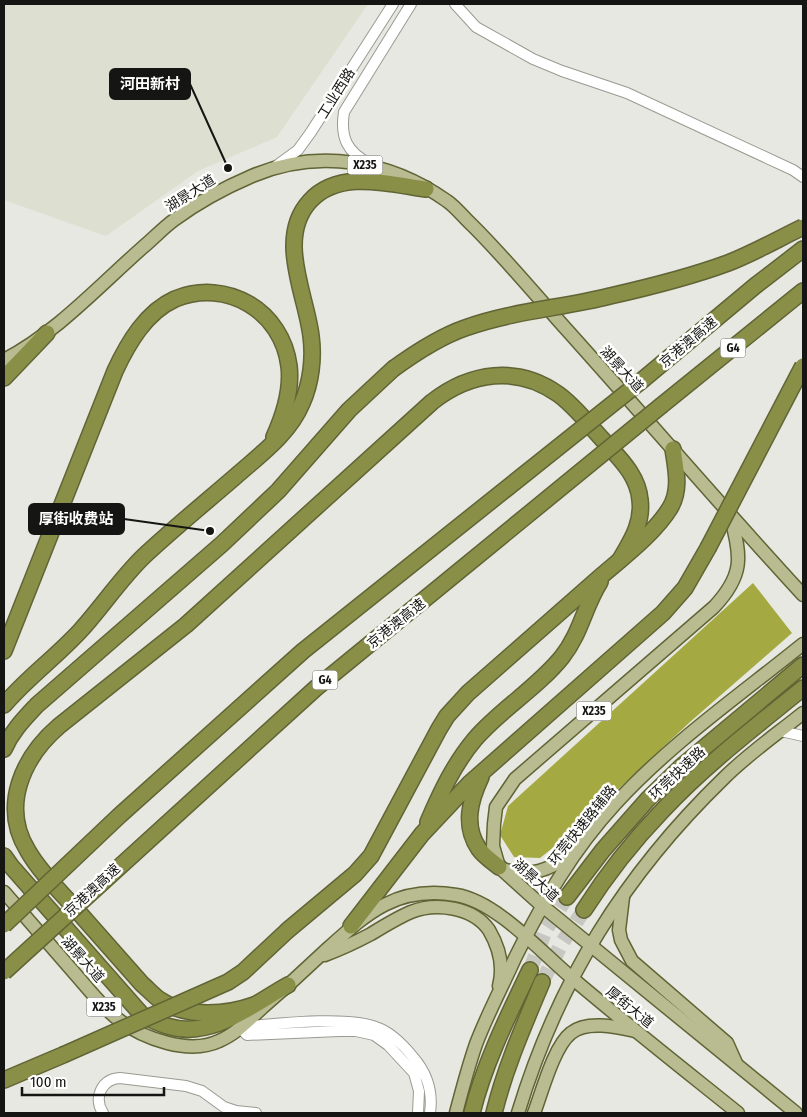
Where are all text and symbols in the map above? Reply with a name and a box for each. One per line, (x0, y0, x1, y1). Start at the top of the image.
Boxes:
street label: 工业西路 (314, 65, 358, 122)
callout: 河田新村 (110, 69, 190, 99)
text: 河田新村 (120, 75, 180, 93)
road number: X235 (348, 156, 382, 174)
street label: 湖景大道 (162, 171, 219, 215)
street label: 京港澳高速 (656, 313, 721, 371)
road number: G4 (720, 338, 746, 358)
street label: 湖景大道 (597, 343, 647, 396)
callout: 厚街收费站 (29, 504, 124, 534)
text: 厚街收费站 (38, 510, 114, 528)
street label: 京港澳高速 (364, 595, 429, 652)
road number: G4 (312, 670, 338, 690)
road number: X235 (576, 701, 612, 720)
street label: 环莞快速路 (646, 743, 709, 803)
street label: 环莞快速路辅路 (545, 782, 620, 869)
street label: 湖景大道 (509, 855, 562, 905)
street label: 京港澳高速 (61, 860, 124, 920)
street label: 湖景大道 (58, 933, 107, 986)
street label: 厚街大道 (603, 983, 657, 1032)
road number: X235 (86, 998, 122, 1016)
scale bar (22, 1064, 165, 1096)
text: 100 m (30, 1073, 67, 1091)

